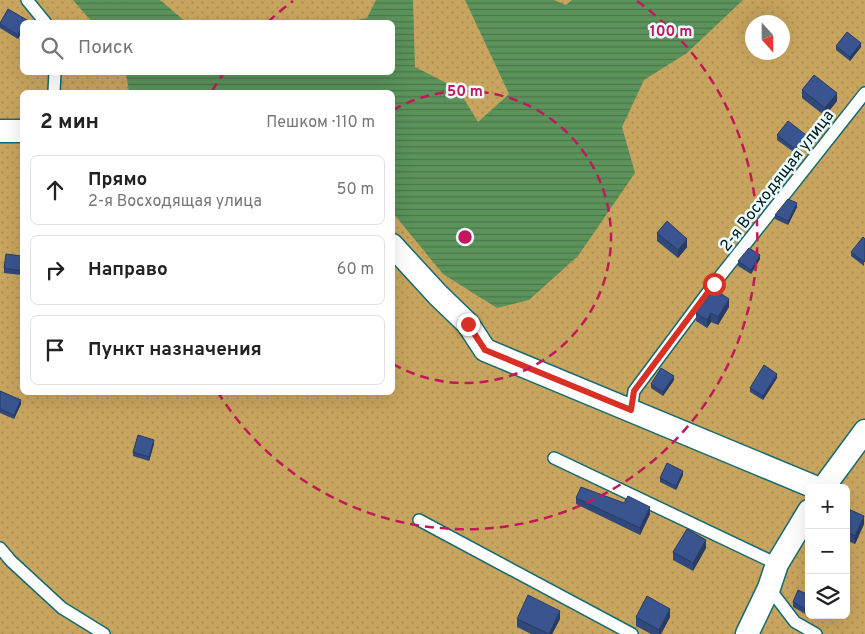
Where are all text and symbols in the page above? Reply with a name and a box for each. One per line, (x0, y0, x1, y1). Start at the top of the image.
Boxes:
north arrow (745, 15, 790, 60)
search box (20, 20, 395, 75)
text: 100 m (650, 23, 692, 42)
icon: search (38, 34, 66, 62)
text: Поиск (78, 36, 134, 60)
text: 50 m (447, 83, 483, 102)
street label: 2-я Восходящая улица (716, 107, 839, 256)
text: 2 мин (40, 109, 99, 136)
text: Пешком · 110 m (266, 113, 375, 133)
text: Прямо (88, 168, 147, 192)
icon: ahead (41, 176, 69, 204)
text: 50 m (337, 180, 374, 200)
text: 2-я Восходящая улица (88, 192, 262, 212)
centre of rings (456, 228, 474, 246)
icon: right (41, 256, 69, 284)
text: Направо (88, 258, 168, 282)
text: 60 m (337, 260, 374, 280)
route start (703, 273, 726, 296)
route end (457, 313, 480, 336)
icon: arrive (41, 336, 69, 364)
text: Пункт назначения (88, 338, 262, 362)
map controls (805, 484, 850, 619)
button: + (805, 484, 850, 529)
button: − (805, 529, 850, 574)
button: layers (805, 574, 850, 619)

